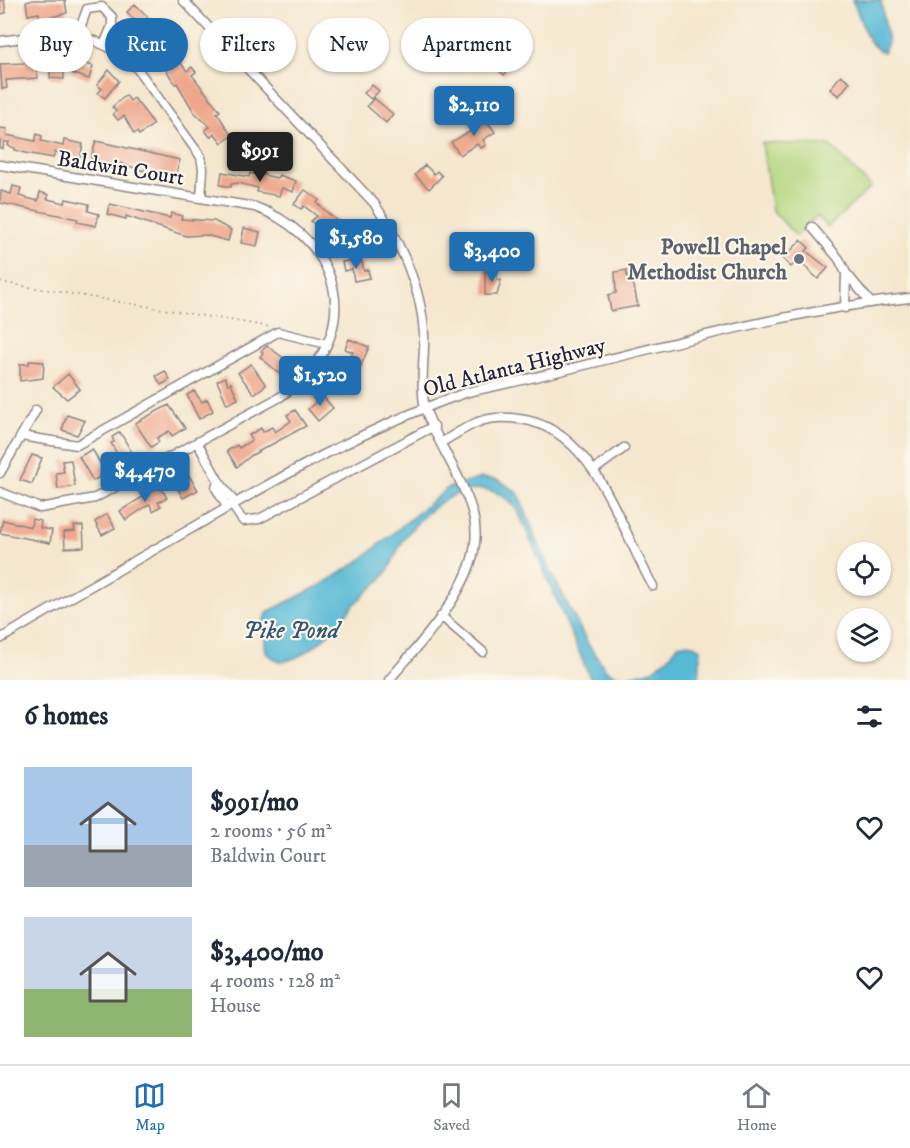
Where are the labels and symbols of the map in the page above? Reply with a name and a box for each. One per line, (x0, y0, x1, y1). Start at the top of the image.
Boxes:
pin: $2,110 (425, 86, 523, 137)
pin: $991 (224, 132, 296, 183)
street label: Baldwin Court (56, 145, 186, 192)
pin: $1,580 (307, 219, 405, 270)
pin: $3,400 (443, 232, 541, 283)
place label: Powell Chapel Methodist Church (627, 234, 787, 286)
marker: Powell Chapel Methodist Church (792, 252, 806, 266)
street label: Old Atlanta Highway (420, 332, 609, 403)
pin: $1,520 (271, 356, 369, 407)
pin: $4,470 (96, 452, 194, 503)
water label: Pike Pond (243, 616, 343, 646)

